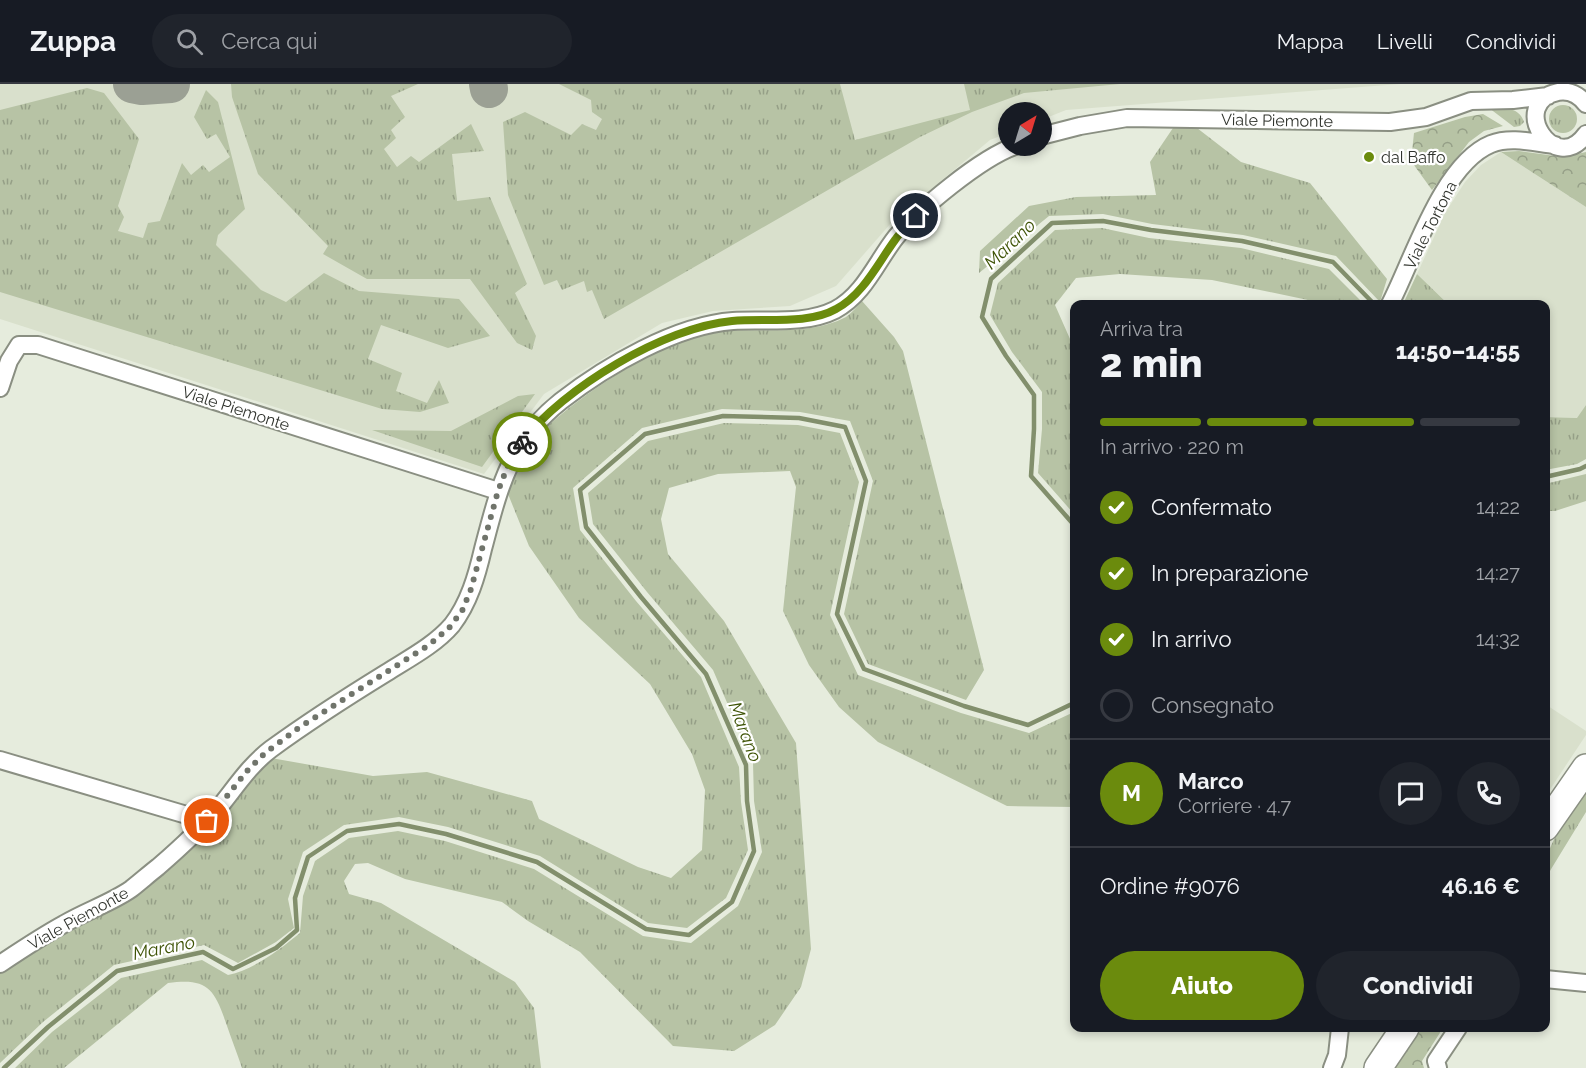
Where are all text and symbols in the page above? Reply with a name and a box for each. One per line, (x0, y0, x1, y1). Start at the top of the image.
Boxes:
search box (152, 14, 572, 68)
text: Zuppa (30, 25, 116, 58)
icon: search (173, 25, 206, 58)
text: Cerca qui (221, 28, 318, 54)
text: Mappa (1277, 29, 1344, 54)
text: Livelli (1377, 29, 1433, 54)
text: Condividi (1466, 29, 1556, 54)
north arrow (998, 102, 1052, 156)
map controls (998, 102, 1052, 156)
street label: Viale Piemonte (1221, 110, 1333, 131)
place label: dal Baffo (1381, 148, 1446, 167)
marker: dal Baffo (1362, 150, 1376, 164)
street label: Viale Tortona (1400, 178, 1461, 272)
pin (890, 190, 941, 241)
icon: home (899, 199, 932, 232)
water label: Marano (980, 214, 1040, 273)
text: Arriva tra (1100, 317, 1183, 341)
text: 14:50–14:55 (1396, 338, 1520, 364)
text: 2 min (1100, 340, 1203, 386)
street label: Viale Piemonte (180, 382, 292, 435)
courier (492, 412, 552, 472)
icon: bike (506, 426, 539, 459)
text: In arrivo · 220 m (1100, 435, 1244, 459)
icon: check (1100, 491, 1133, 524)
text: Confermato (1151, 494, 1272, 520)
text: 14:22 (1476, 495, 1520, 519)
icon: check (1100, 557, 1133, 590)
text: In preparazione (1151, 560, 1308, 586)
text: 14:27 (1476, 561, 1520, 585)
icon: check (1100, 623, 1133, 656)
text: In arrivo (1151, 626, 1232, 652)
text: 14:32 (1476, 627, 1520, 651)
text: Consegnato (1151, 692, 1274, 718)
water label: Marano (724, 699, 767, 765)
button: chat (1379, 762, 1442, 825)
button: phone (1457, 762, 1520, 825)
text: Marco (1178, 768, 1244, 794)
text: M (1122, 780, 1141, 806)
text: Corriere · 4.7 (1178, 794, 1291, 818)
pin (181, 795, 232, 846)
icon: bag (190, 804, 223, 837)
text: Ordine #9076 (1100, 873, 1240, 899)
text: 46.16 € (1442, 873, 1520, 899)
street label: Viale Piemonte (25, 883, 132, 954)
water label: Marano (131, 931, 197, 964)
button: Aiuto (1100, 951, 1304, 1020)
button: Condividi (1316, 951, 1520, 1020)

